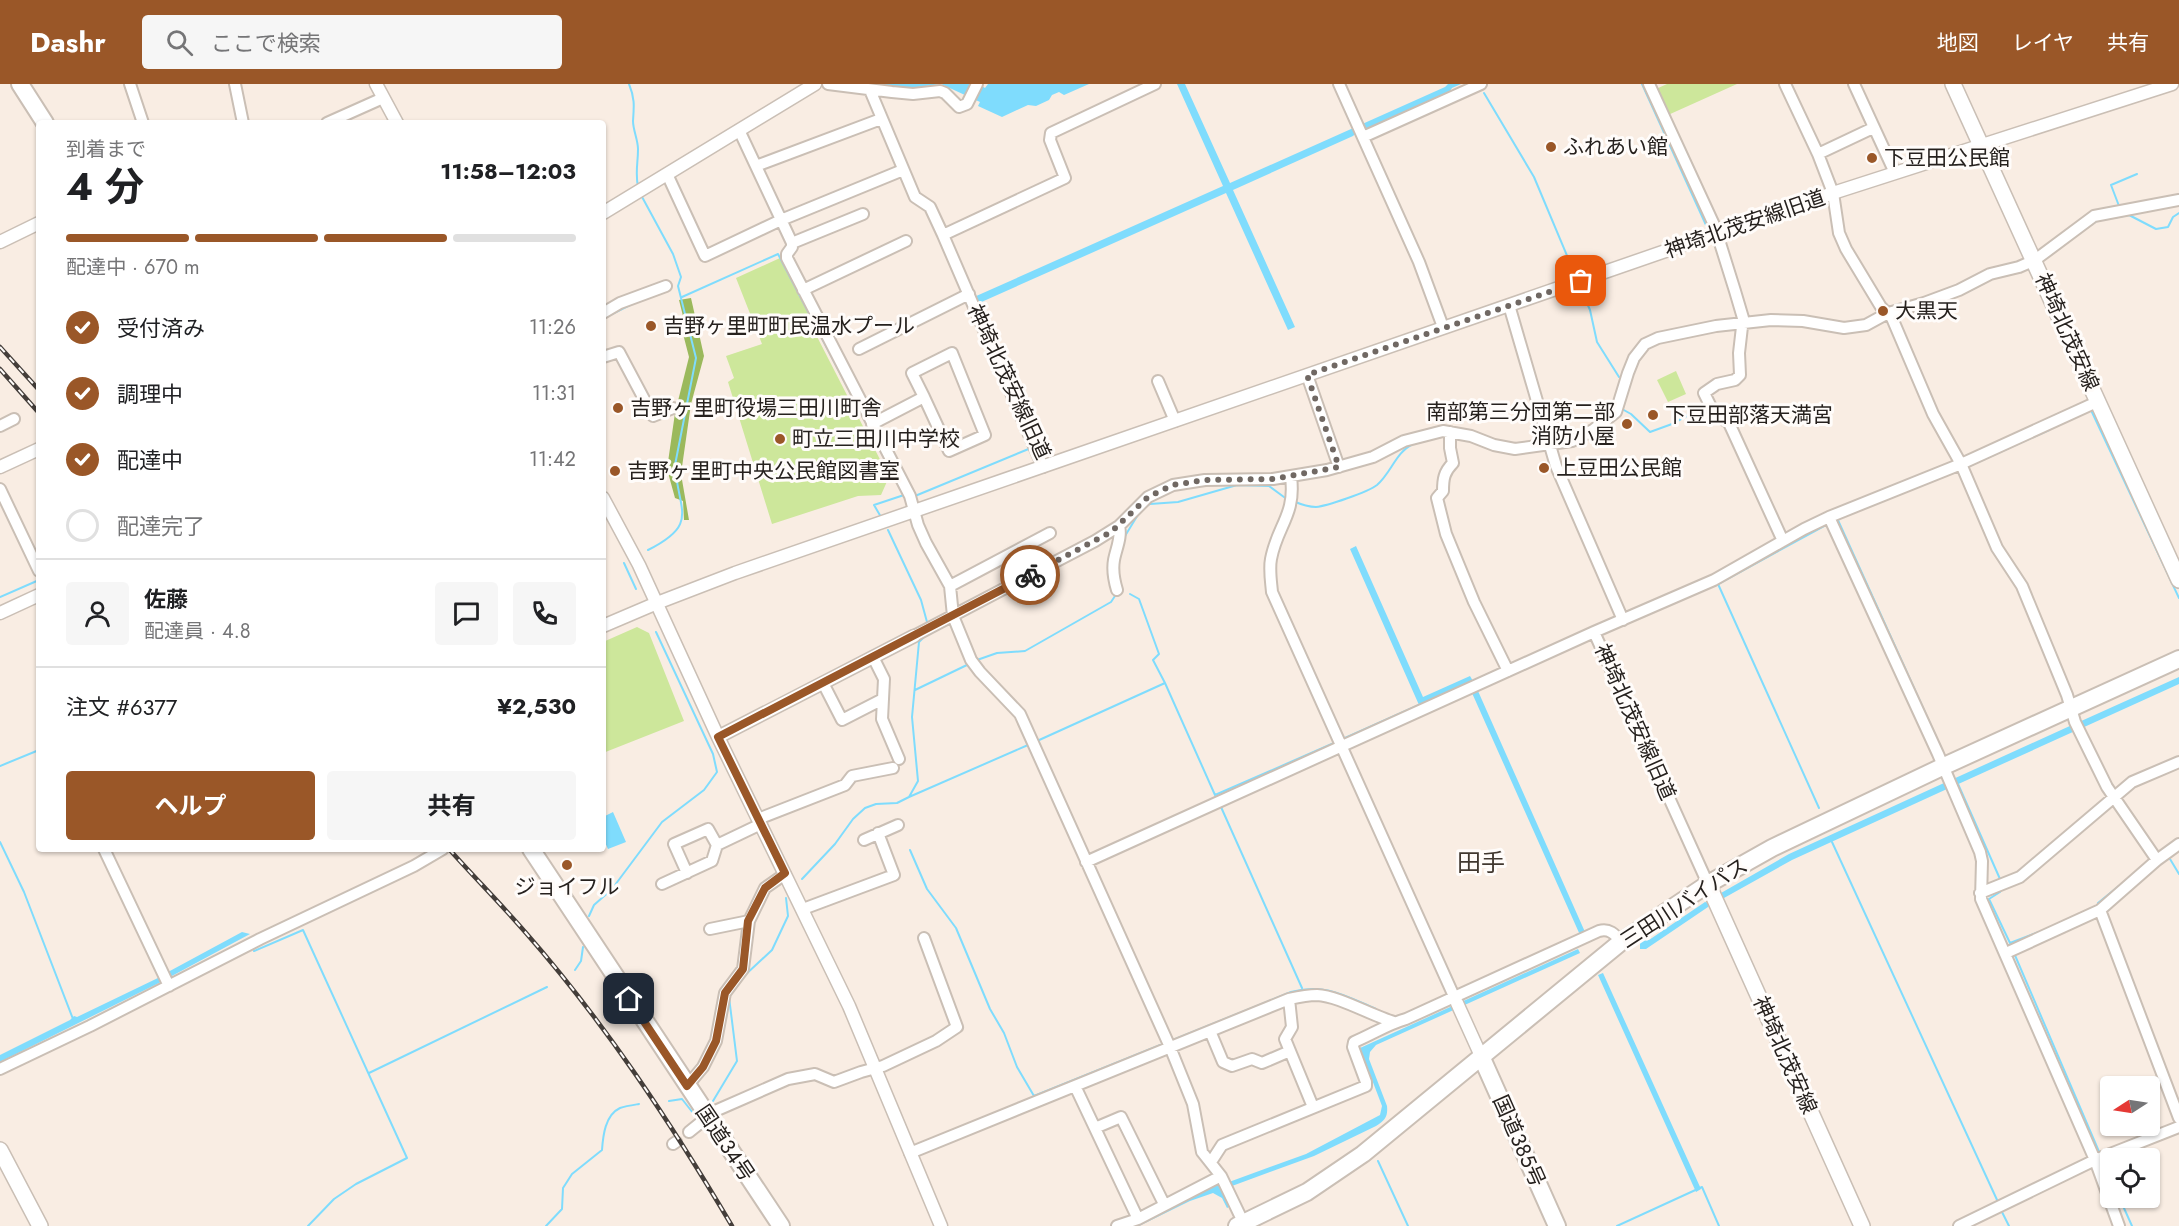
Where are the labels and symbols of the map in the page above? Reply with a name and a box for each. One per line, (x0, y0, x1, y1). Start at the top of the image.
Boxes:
place label: ふれあい館 (1563, 132, 1668, 162)
marker: ふれあい館 (1544, 140, 1558, 154)
place label: 下豆田公民館 (1884, 143, 2010, 173)
marker: 下豆田公民館 (1865, 151, 1879, 165)
street label: 神埼北茂安線旧道 (1661, 182, 1829, 266)
pin (1555, 255, 1606, 306)
street label: 神埼北茂安線 (2028, 268, 2106, 396)
place label: 大黒天 (1895, 296, 1958, 326)
street label: 神埼北茂安線旧道 (960, 300, 1058, 464)
marker: 大黒天 (1876, 304, 1890, 318)
place label: 吉野ヶ里町町民温水プール (663, 311, 915, 341)
marker: 吉野ヶ里町町民温水プール (644, 319, 658, 333)
place label: 吉野ヶ里町役場三田川町舎 (630, 393, 882, 423)
place label: 南部第三分団第二部 消防小屋 (1426, 397, 1615, 451)
place label: 下豆田部落天満宮 (1665, 400, 1833, 430)
marker: 吉野ヶ里町役場三田川町舎 (611, 401, 625, 415)
marker: 下豆田部落天満宮 (1646, 408, 1660, 422)
marker: 南部第三分団第二部 消防小屋 (1620, 417, 1634, 431)
place label: 町立三田川中学校 (792, 424, 960, 454)
marker: 町立三田川中学校 (773, 432, 787, 446)
place label: 上豆田公民館 (1556, 453, 1682, 483)
place label: 吉野ヶ里町中央公民館図書室 (627, 456, 900, 486)
marker: 上豆田公民館 (1537, 461, 1551, 475)
marker: 吉野ヶ里町中央公民館図書室 (608, 464, 622, 478)
courier (1000, 545, 1060, 605)
street label: 神埼北茂安線旧道 (1587, 639, 1683, 805)
district label: 田手 (1457, 845, 1505, 880)
street label: 三田川バイパス (1614, 850, 1754, 956)
marker: ジョイフル (560, 858, 574, 872)
place label: ジョイフル (515, 872, 620, 902)
pin (603, 973, 654, 1024)
street label: 神埼北茂安線 (1746, 991, 1824, 1119)
north arrow (2100, 1076, 2160, 1136)
street label: 国道385号 (1485, 1090, 1553, 1192)
street label: 国道34号 (688, 1099, 762, 1187)

